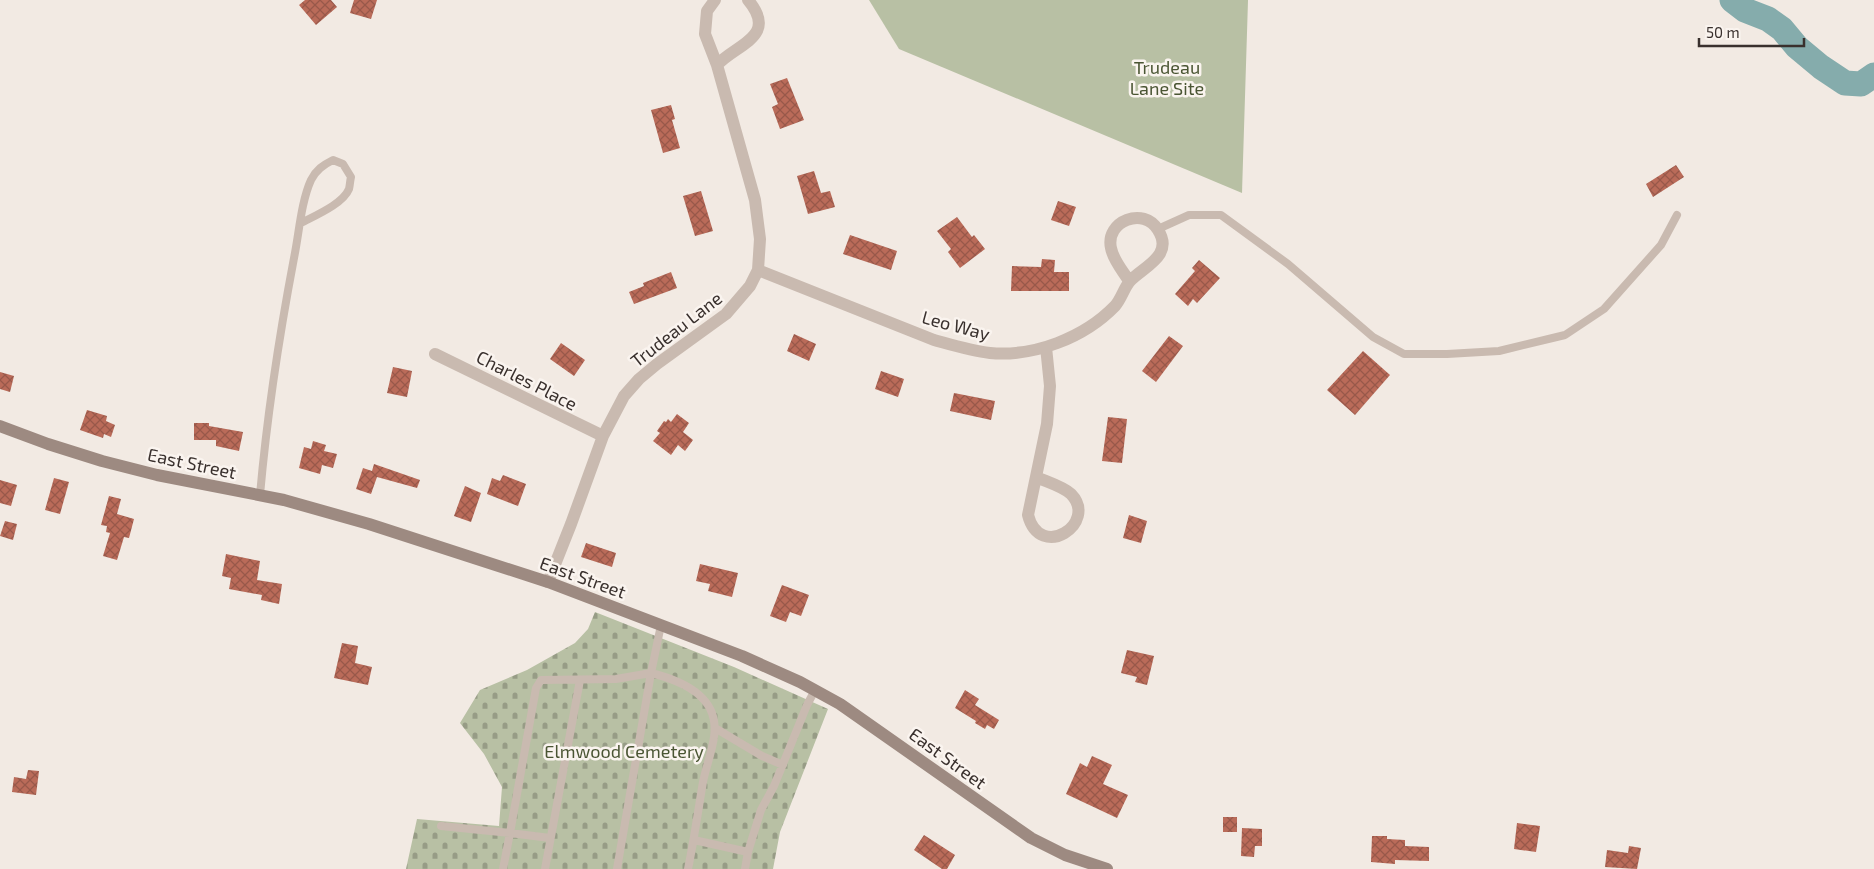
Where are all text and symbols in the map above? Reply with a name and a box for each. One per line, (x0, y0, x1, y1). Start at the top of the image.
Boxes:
scale bar (1699, 15, 1804, 47)
text: 50 m (1706, 23, 1740, 41)
park label: Trudeau Lane Site (1130, 56, 1204, 99)
street label: Trudeau Lane (626, 287, 726, 371)
street label: Leo Way (920, 305, 993, 345)
street label: Charles Place (473, 345, 581, 415)
street label: East Street (146, 443, 238, 483)
street label: East Street (537, 551, 629, 603)
street label: East Street (905, 723, 991, 793)
park label: Elmwood Cemetery (544, 740, 704, 762)

